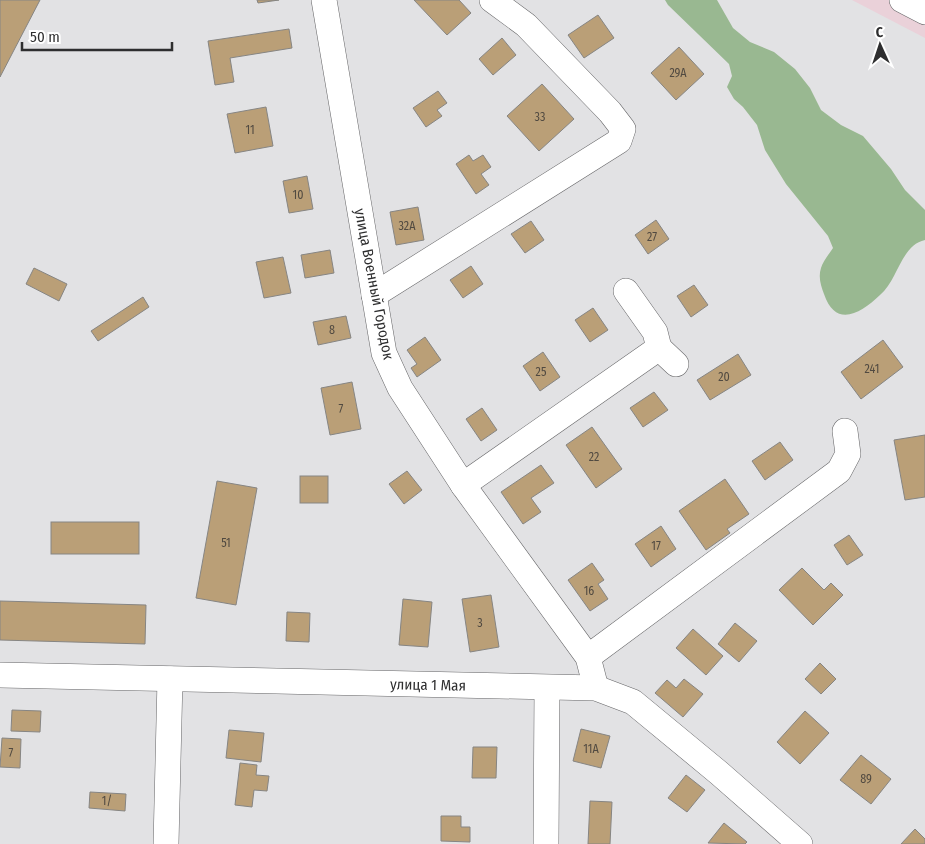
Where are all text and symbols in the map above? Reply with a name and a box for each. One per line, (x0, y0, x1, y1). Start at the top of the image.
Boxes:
scale bar (22, 20, 172, 52)
north arrow (855, 20, 905, 70)
text: С (875, 24, 884, 41)
text: 50 m (30, 28, 60, 46)
house number: 29А (669, 66, 687, 80)
house number: 33 (535, 110, 545, 124)
house number: 11 (245, 123, 255, 137)
house number: 10 (293, 188, 303, 202)
street label: улица Военный Городок (351, 207, 397, 361)
house number: 32А (399, 219, 416, 233)
house number: 27 (647, 230, 657, 244)
house number: 8 (329, 323, 335, 337)
house number: 241 (865, 362, 879, 376)
house number: 25 (536, 365, 547, 379)
house number: 20 (718, 370, 730, 384)
house number: 7 (339, 402, 344, 416)
house number: 22 (589, 450, 599, 464)
house number: 51 (221, 536, 231, 550)
house number: 17 (651, 539, 661, 553)
house number: 16 (584, 584, 594, 598)
house number: 3 (477, 616, 483, 630)
street label: улица 1 Мая (390, 675, 466, 695)
house number: 11А (583, 742, 599, 756)
house number: 7 (9, 746, 14, 760)
house number: 89 (860, 772, 872, 786)
house number: 1/ (102, 794, 112, 808)

